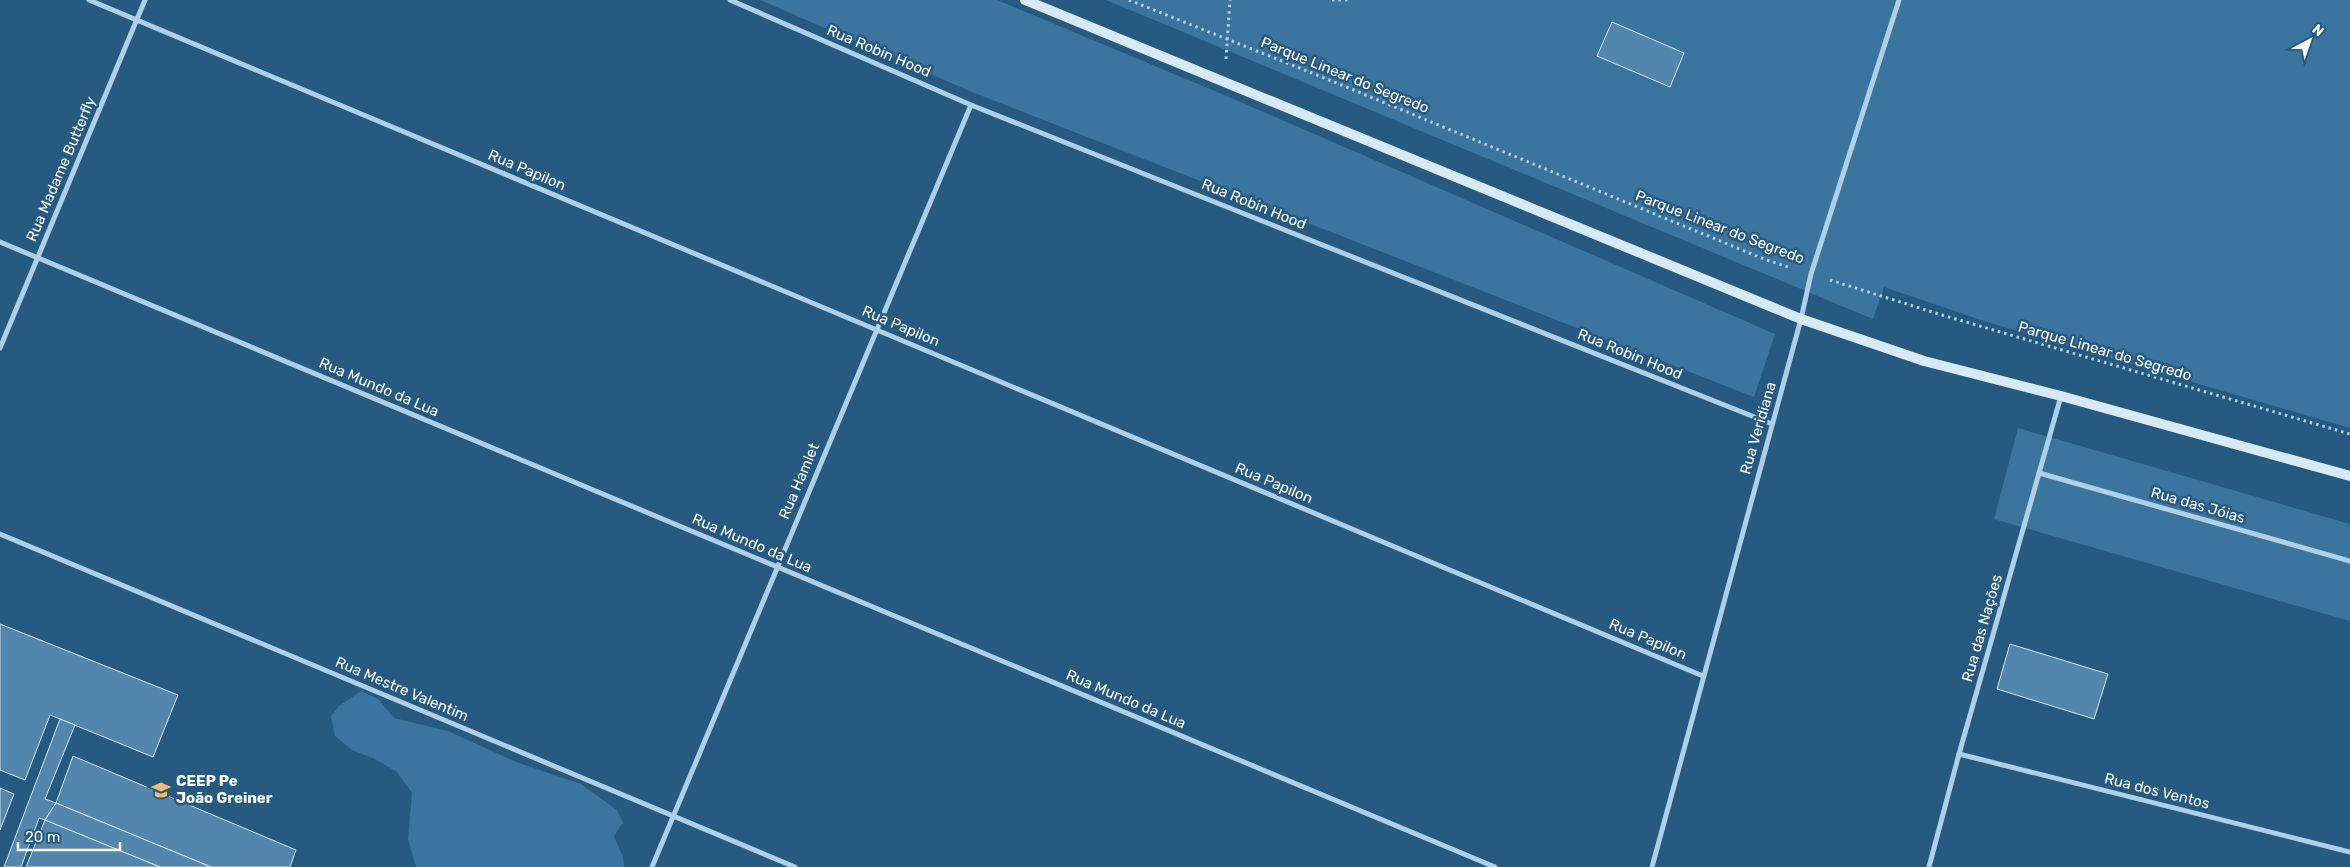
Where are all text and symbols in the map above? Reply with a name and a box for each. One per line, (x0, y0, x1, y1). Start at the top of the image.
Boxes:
north arrow (2285, 15, 2335, 65)
street label: Rua Robin Hood (824, 21, 934, 81)
text: N (2309, 21, 2327, 40)
street label: Parque Linear do Segredo (1258, 33, 1432, 117)
street label: Rua Madame Butterfly (22, 94, 100, 244)
street label: Rua Papilon (486, 146, 568, 194)
street label: Rua Robin Hood (1199, 175, 1309, 233)
street label: Parque Linear do Segredo (1633, 186, 1807, 268)
street label: Rua Papilon (860, 302, 942, 350)
street label: Parque Linear do Segredo (2016, 318, 2194, 384)
street label: Rua Robin Hood (1575, 325, 1685, 383)
street label: Rua Mundo da Lua (316, 354, 442, 420)
street label: Rua Veridiana (1736, 380, 1780, 476)
street label: Rua Hamlet (775, 440, 823, 522)
street label: Rua Papilon (1233, 459, 1315, 507)
street label: Rua das Jóias (2149, 483, 2247, 527)
street label: Rua Mundo da Lua (689, 510, 815, 576)
street label: Rua das Nações (1958, 572, 2006, 684)
street label: Rua Papilon (1607, 615, 1689, 663)
street label: Rua Mestre Valentim (333, 653, 471, 725)
street label: Rua Mundo da Lua (1063, 666, 1189, 732)
street label: Rua dos Ventos (2103, 769, 2212, 813)
place label: CEEP Pe João Greiner (176, 772, 273, 807)
school or university icon: CEEP Pe João Greiner (150, 779, 172, 801)
scale bar (18, 820, 120, 852)
text: 20 m (25, 828, 60, 846)

